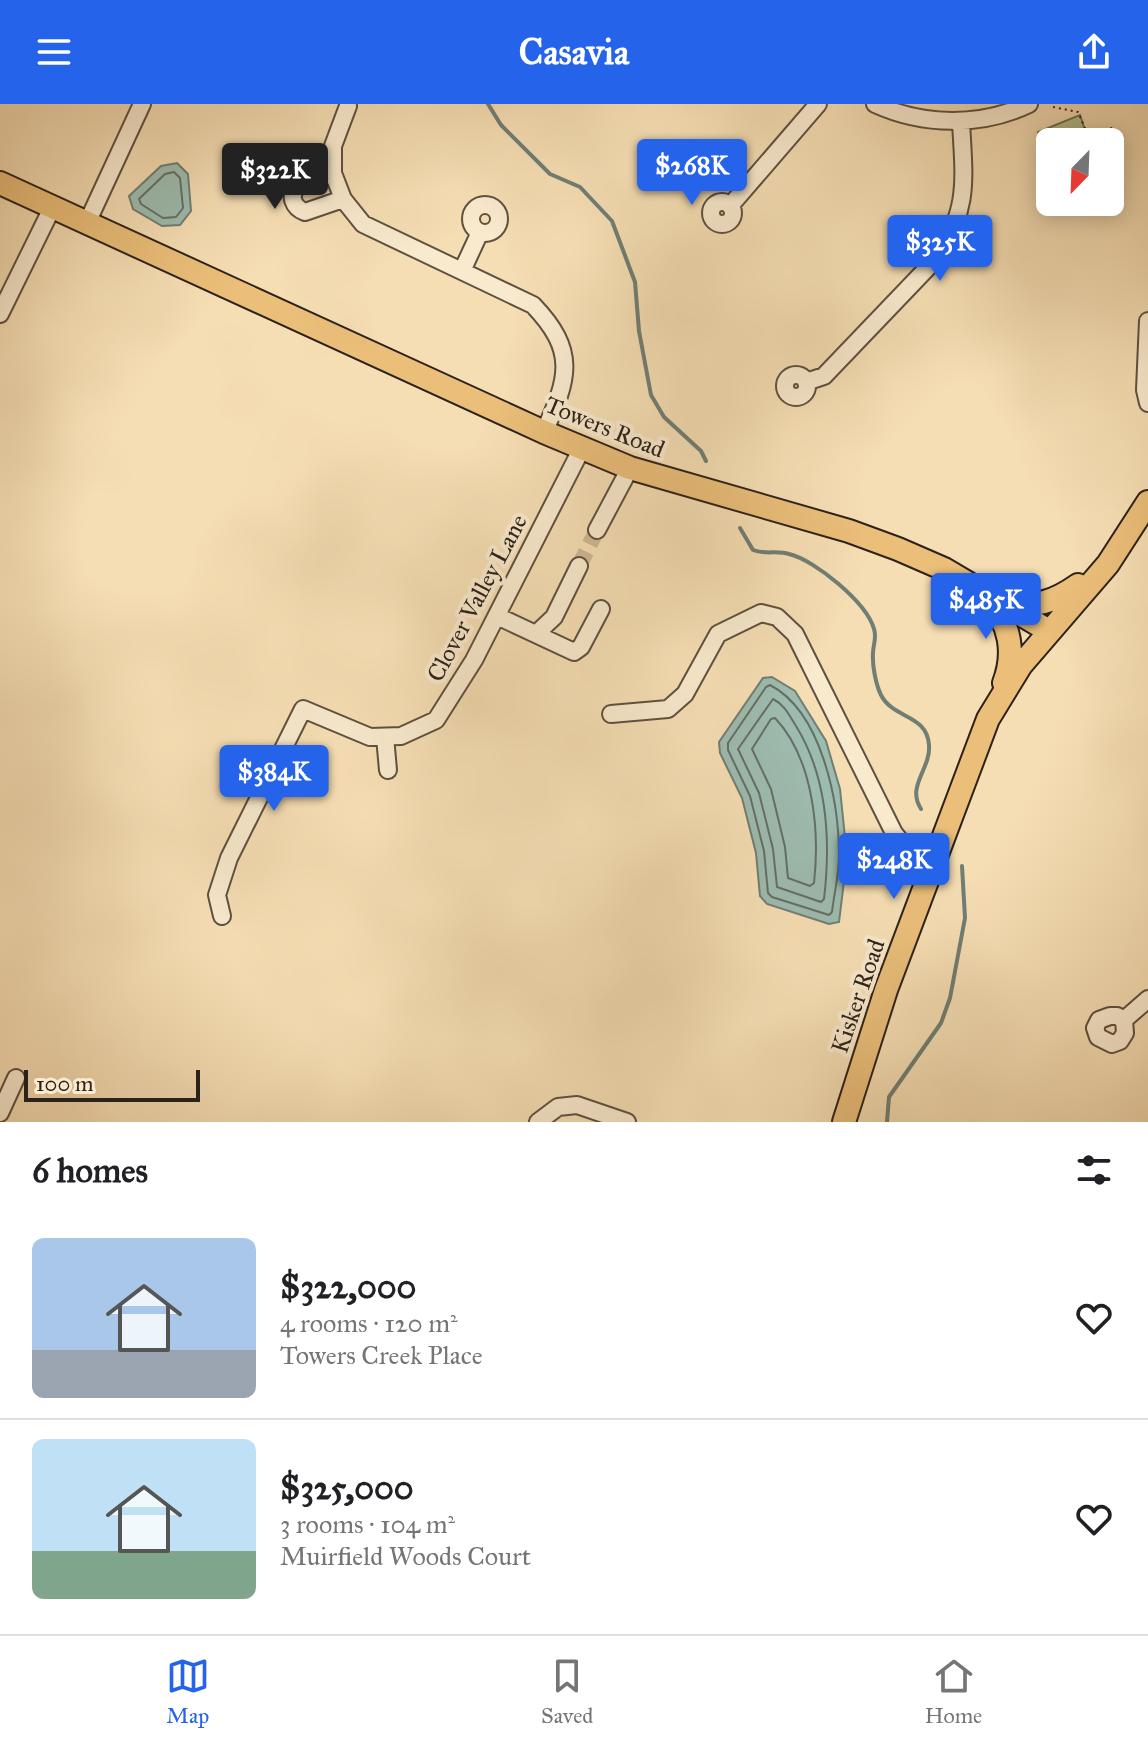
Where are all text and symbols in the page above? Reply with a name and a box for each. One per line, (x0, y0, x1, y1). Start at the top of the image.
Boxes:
icon: menu (32, 30, 76, 74)
text: Casavia (519, 30, 629, 74)
icon: share (1072, 30, 1116, 74)
north arrow (1036, 128, 1124, 216)
map controls (1036, 128, 1124, 216)
pin: $268K (636, 139, 748, 207)
pin: $322K (219, 143, 331, 211)
text: $268K (655, 149, 729, 181)
text: $322K (240, 153, 310, 185)
pin: $325K (884, 215, 996, 283)
text: $325K (905, 225, 975, 257)
street label: Towers Road (541, 389, 669, 465)
street label: Clover Valley Lane (420, 509, 534, 687)
pin: $485K (930, 573, 1042, 641)
text: $485K (949, 583, 1023, 615)
pin: $384K (218, 745, 330, 813)
text: $384K (238, 755, 310, 787)
pin: $248K (838, 833, 950, 901)
text: $248K (856, 843, 932, 875)
street label: Kisker Road (825, 935, 891, 1057)
scale bar (24, 1066, 200, 1102)
text: 100 m (36, 1070, 93, 1097)
icon: filters (1072, 1148, 1116, 1192)
text: 6 homes (32, 1150, 148, 1191)
text: $322,000 (280, 1266, 416, 1307)
icon: home (96, 1270, 192, 1366)
icon: heart (1072, 1296, 1116, 1340)
text: 4 rooms · 120 m² (280, 1307, 458, 1339)
text: Towers Creek Place (280, 1339, 483, 1371)
text: $325,000 (280, 1467, 414, 1508)
icon: home (96, 1471, 192, 1567)
icon: heart (1072, 1497, 1116, 1541)
text: 3 rooms · 104 m² (280, 1508, 455, 1540)
text: Muirfield Woods Court (280, 1540, 531, 1572)
tab: Map (166, 1654, 210, 1729)
tab: Saved (541, 1654, 593, 1729)
tab: Home (925, 1654, 982, 1729)

